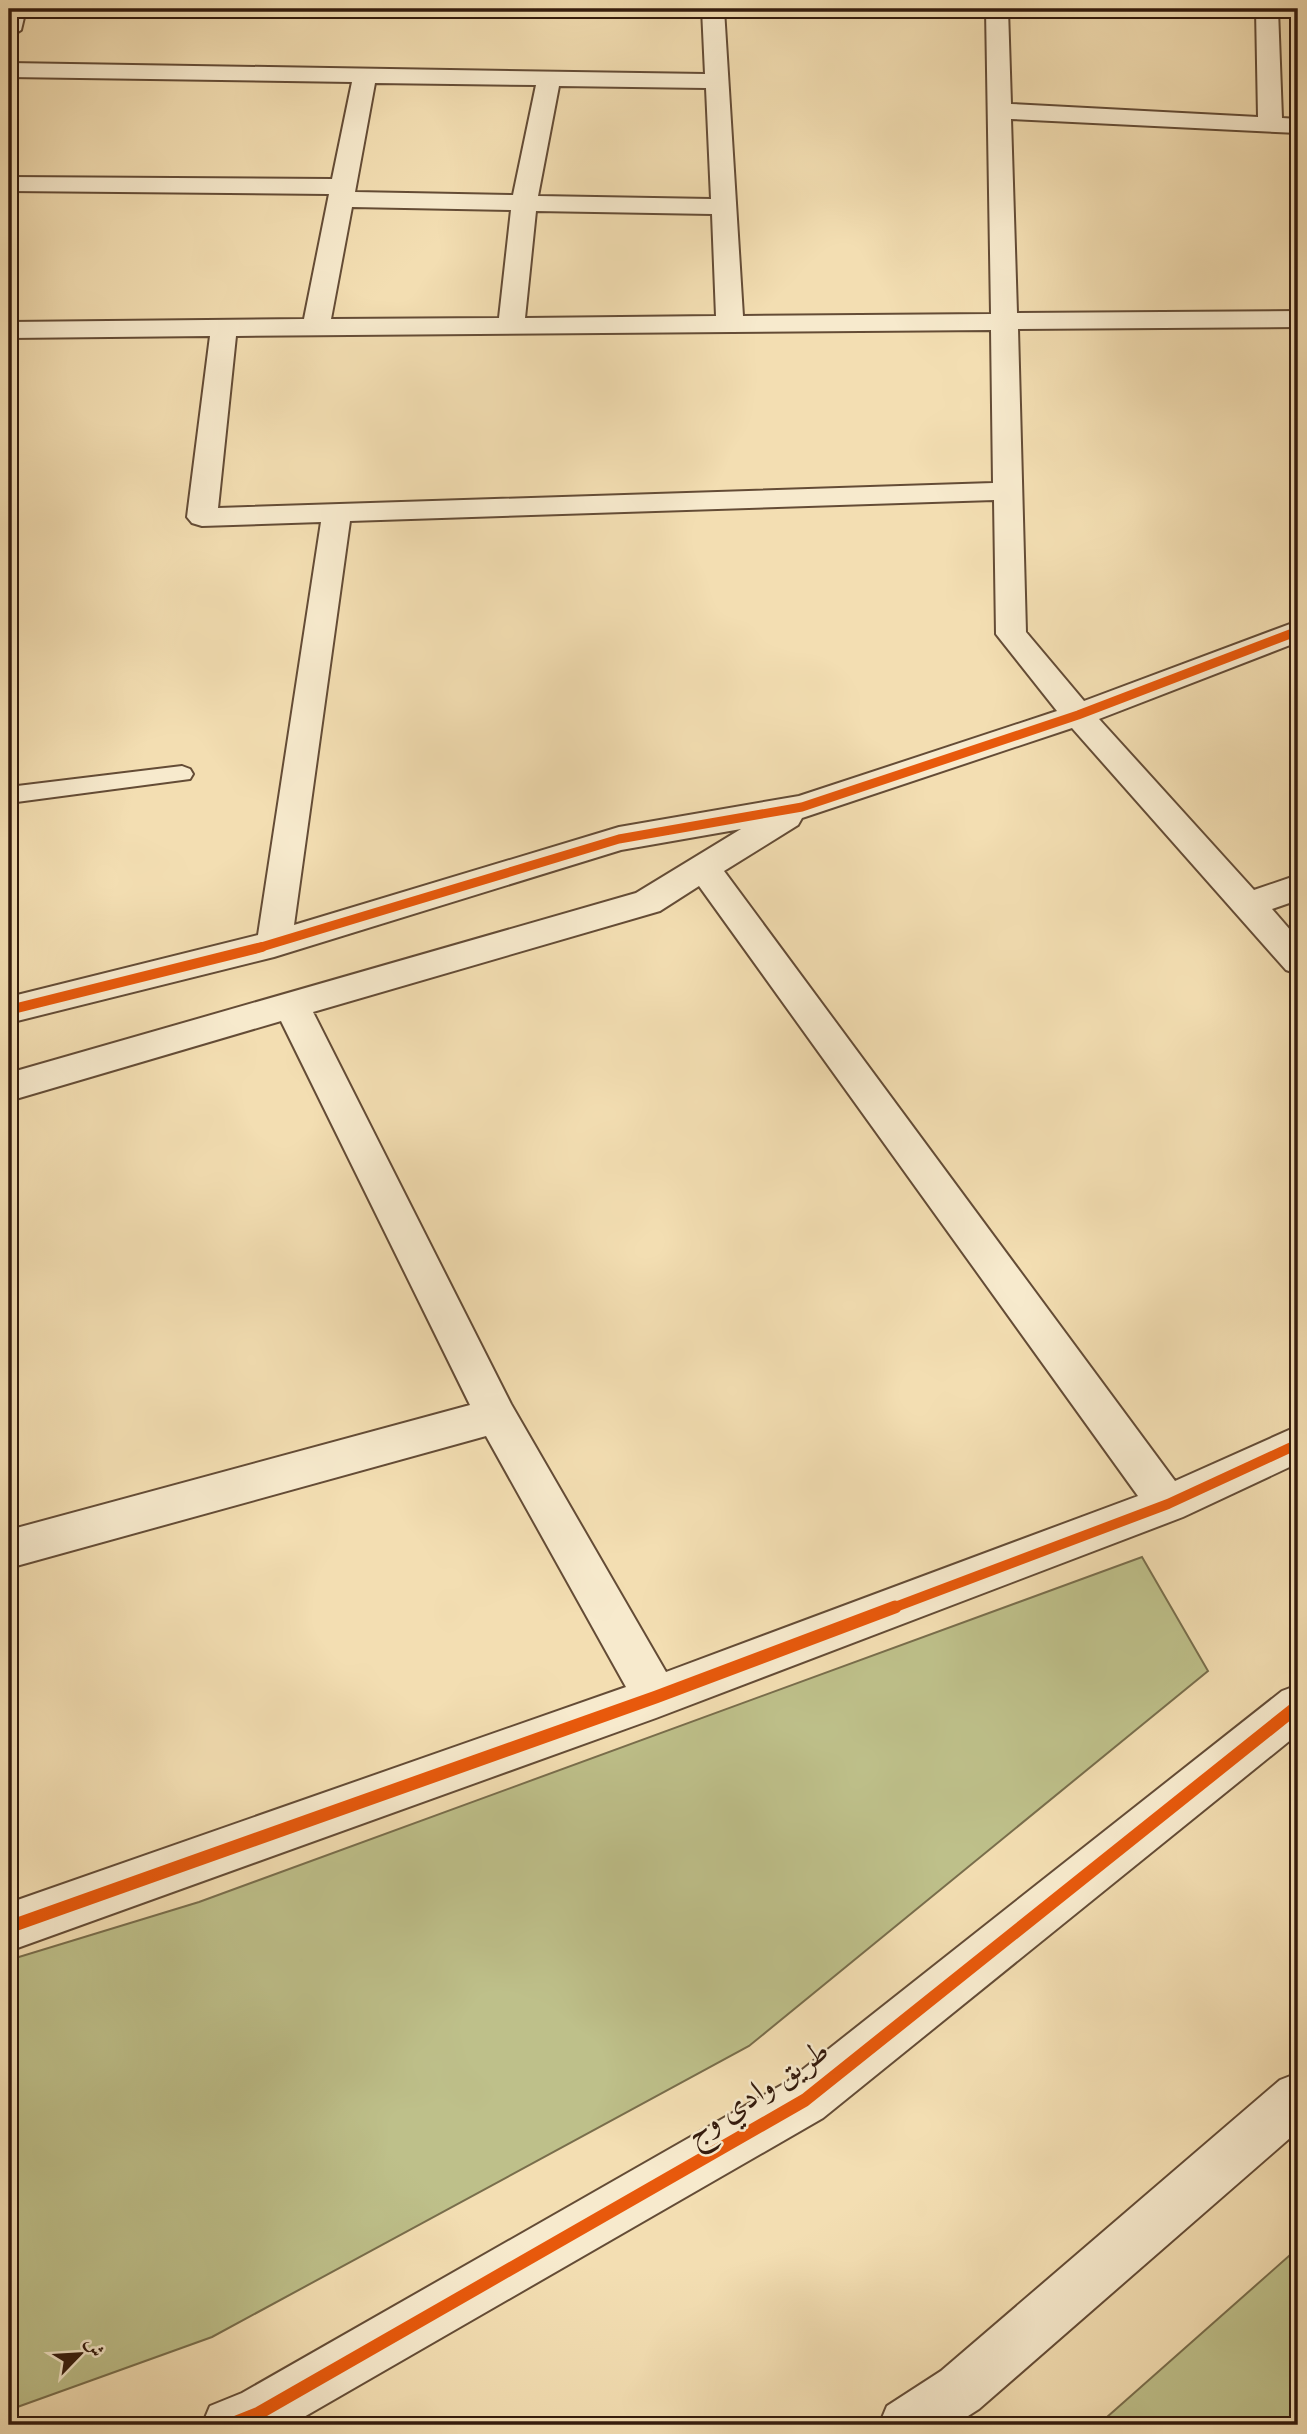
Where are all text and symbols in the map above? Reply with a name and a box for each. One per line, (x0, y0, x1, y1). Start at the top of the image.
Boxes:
street label: طريق وادي وج (677, 2030, 841, 2159)
north arrow (46, 2318, 116, 2388)
text: ش (80, 2334, 109, 2361)

